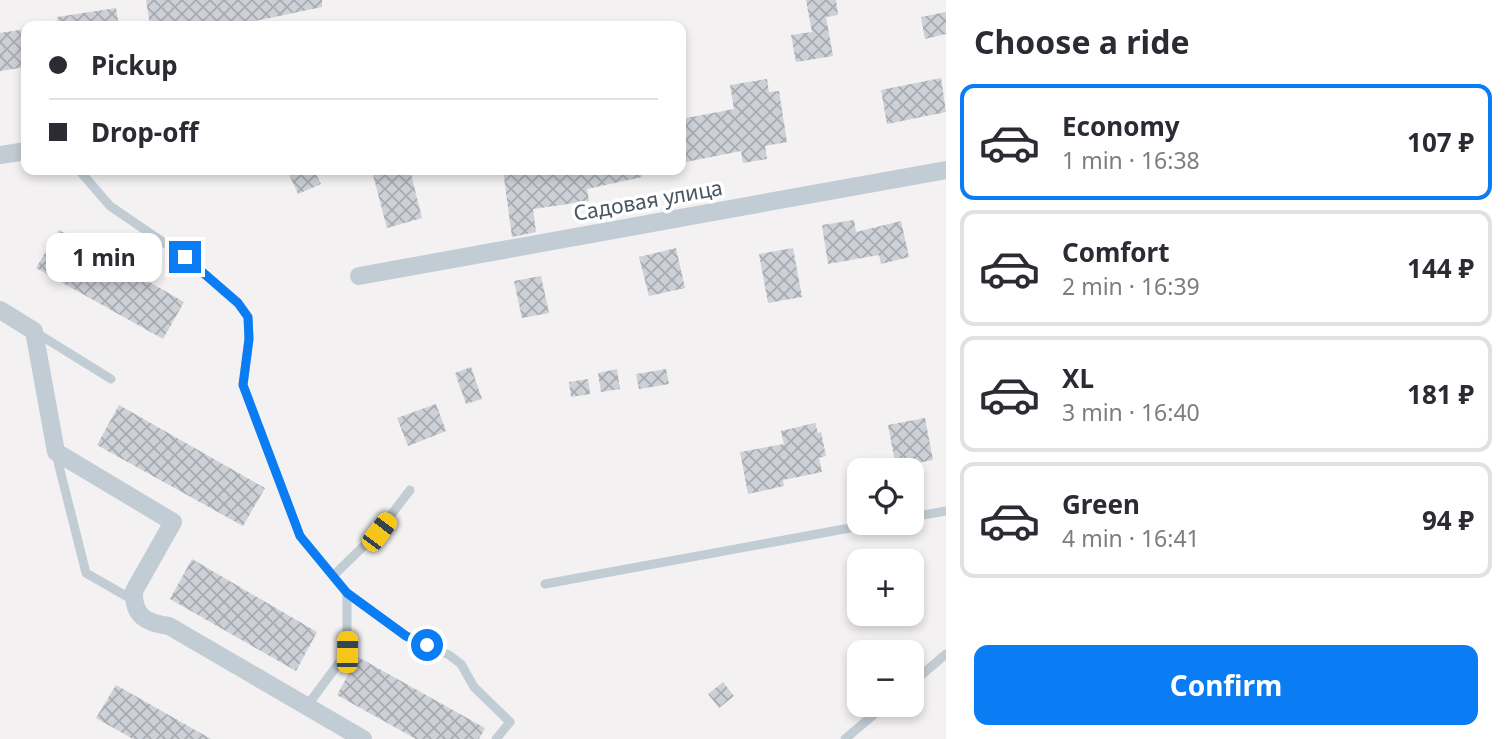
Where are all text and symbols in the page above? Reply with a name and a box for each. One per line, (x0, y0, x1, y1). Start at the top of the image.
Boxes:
text: Choose a ride (974, 20, 1190, 63)
text: Pickup (91, 47, 178, 83)
text: Economy (1062, 108, 1180, 144)
icon: car (978, 111, 1041, 174)
text: Drop-off (91, 114, 198, 150)
text: 107 ₽ (1407, 124, 1474, 160)
text: 1 min · 16:38 (1062, 144, 1200, 176)
street label: Садовая улица (571, 173, 725, 227)
callout: 1 min (45, 232, 160, 282)
text: Comfort (1062, 234, 1170, 270)
icon: car (978, 237, 1041, 300)
text: 1 min (72, 241, 136, 273)
route end (169, 241, 201, 273)
text: 144 ₽ (1407, 250, 1474, 286)
text: 2 min · 16:39 (1062, 270, 1200, 302)
text: XL (1062, 360, 1094, 396)
icon: car (978, 363, 1041, 426)
text: 181 ₽ (1407, 376, 1474, 412)
text: 3 min · 16:40 (1062, 396, 1200, 428)
map controls (847, 458, 924, 717)
button: locate (847, 458, 924, 535)
text: Green (1062, 486, 1140, 522)
icon: car (978, 489, 1041, 552)
text: 94 ₽ (1422, 502, 1474, 538)
car (358, 509, 401, 555)
text: 4 min · 16:41 (1062, 522, 1200, 554)
button: + (847, 549, 924, 626)
route start (411, 629, 443, 661)
car (337, 631, 358, 673)
button: − (847, 640, 924, 717)
button: Confirm (974, 645, 1478, 725)

